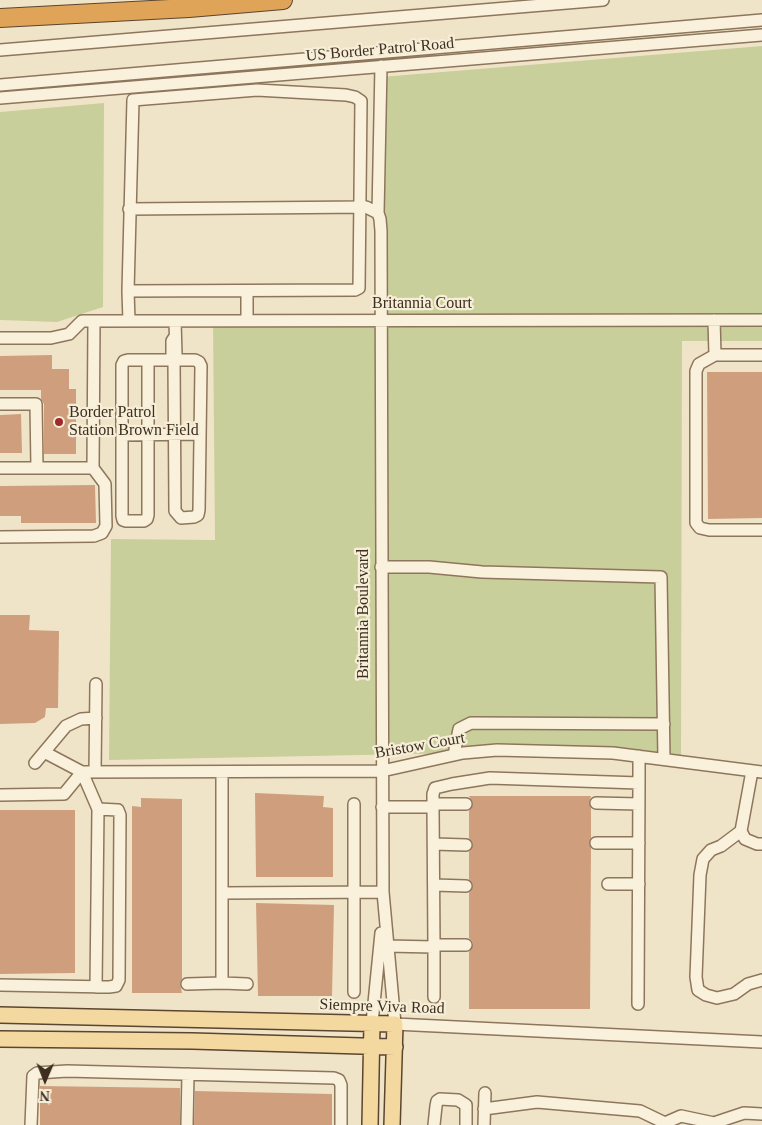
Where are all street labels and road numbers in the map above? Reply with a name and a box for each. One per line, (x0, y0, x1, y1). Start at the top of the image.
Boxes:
street label: US Border Patrol Road (305, 34, 455, 66)
street label: Britannia Court (372, 294, 472, 314)
street label: Britannia Boulevard (354, 549, 374, 679)
street label: Bristow Court (373, 729, 467, 763)
street label: Siempre Viva Road (319, 995, 445, 1019)

